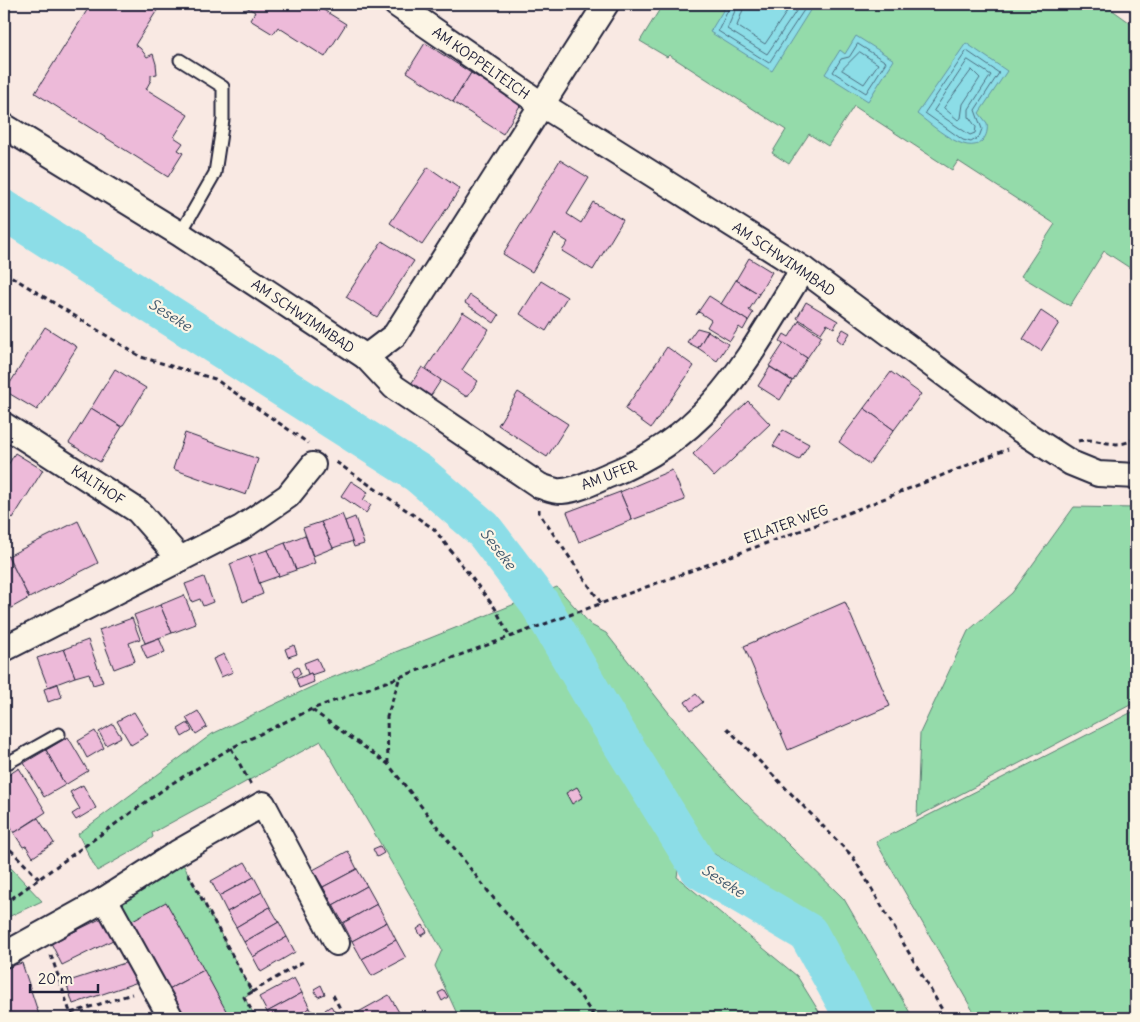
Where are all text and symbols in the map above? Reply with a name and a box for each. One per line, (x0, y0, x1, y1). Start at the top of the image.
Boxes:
street label: AM KOPPELTEICH (429, 23, 533, 103)
street label: AM SCHWIMMBAD (729, 218, 839, 300)
street label: AM SCHWIMMBAD (248, 275, 358, 357)
water label: Seseke (145, 294, 196, 336)
street label: AM UFER (579, 456, 640, 494)
street label: KALTHOF (68, 461, 128, 509)
street label: EILATER WEG (741, 500, 831, 548)
water label: Seseke (476, 524, 521, 574)
water label: Seseke (698, 860, 749, 902)
scale bar (30, 962, 98, 994)
text: 20 m (38, 969, 73, 988)

